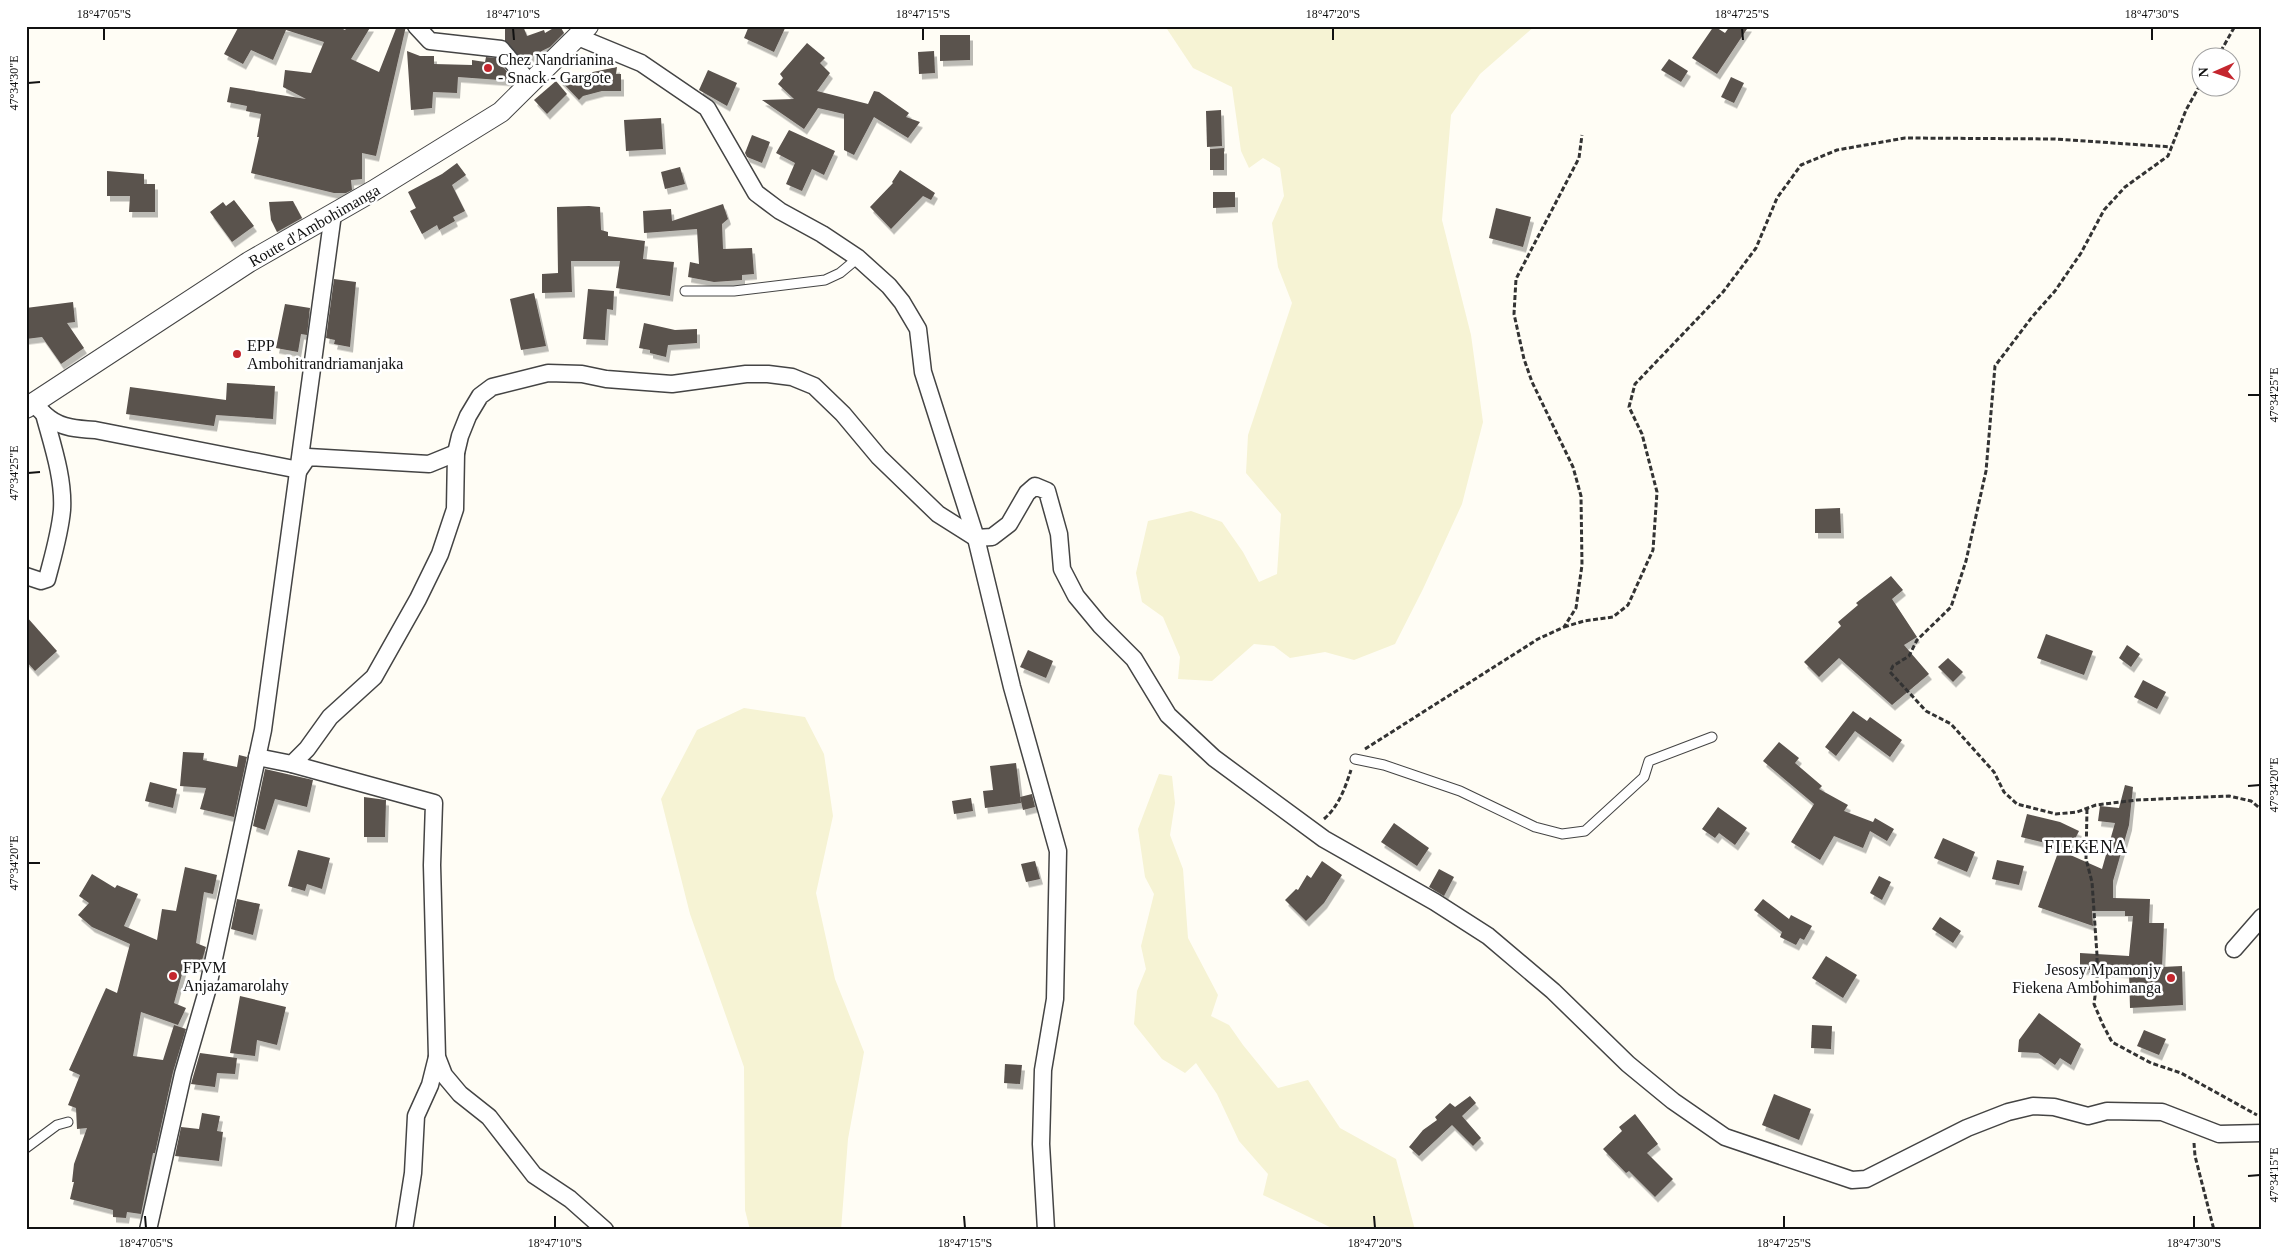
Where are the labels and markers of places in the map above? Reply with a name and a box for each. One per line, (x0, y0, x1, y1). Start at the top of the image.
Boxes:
place label: Chez Nandrianina - Snack - Gargote (498, 51, 614, 87)
marker: Chez Nandrianina - Snack - Gargote (482, 62, 494, 74)
place label: EPP Ambohitrandriamanjaka (247, 337, 403, 373)
marker: EPP Ambohitrandriamanjaka (231, 348, 243, 360)
place label: FPVM Anjazamarolahy (183, 959, 289, 995)
place label: Jesosy Mpamonjy Fiekena Ambohimanga (2012, 961, 2161, 997)
marker: FPVM Anjazamarolahy (167, 970, 179, 982)
marker: Jesosy Mpamonjy Fiekena Ambohimanga (2165, 972, 2177, 984)

